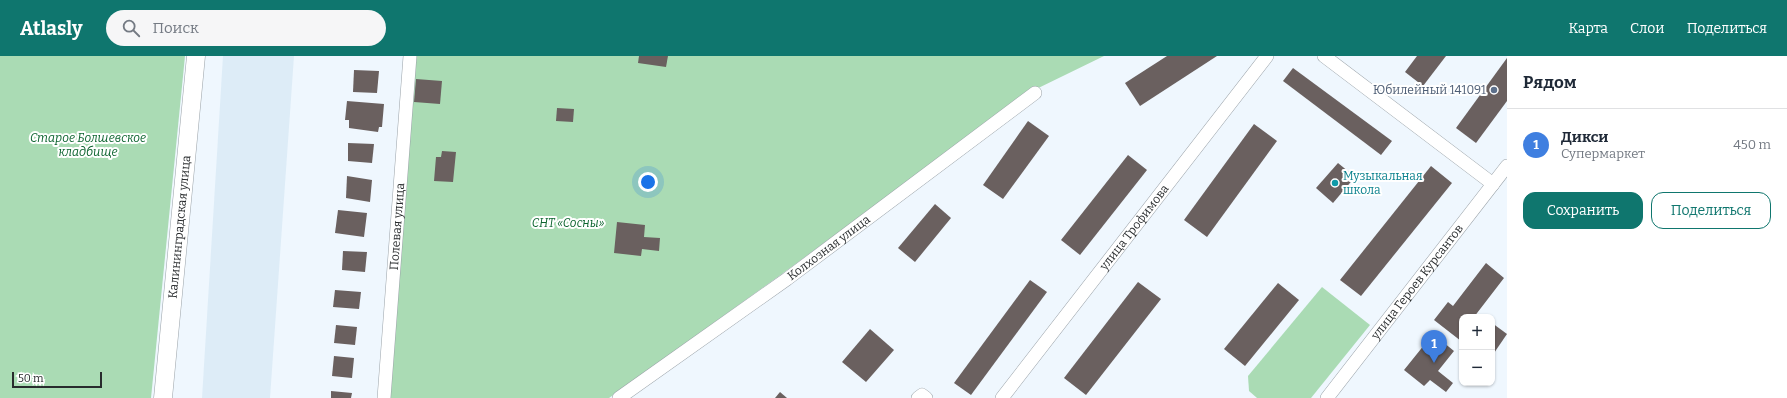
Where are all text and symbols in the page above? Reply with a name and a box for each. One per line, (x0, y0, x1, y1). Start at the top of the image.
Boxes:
search box (106, 10, 386, 46)
text: Atlasly (20, 17, 82, 40)
icon: search (120, 17, 142, 39)
text: Поиск (152, 19, 199, 37)
text: Карта (1568, 20, 1608, 37)
text: Слои (1630, 20, 1665, 37)
text: Поделиться (1687, 20, 1767, 37)
text: Рядом (1523, 72, 1576, 93)
place label: Юбилейный 141091 (1373, 83, 1486, 97)
marker: Юбилейный 141091 (1489, 85, 1499, 95)
text: Дикси (1561, 128, 1608, 146)
park label: Старое Болшевское кладбище (30, 131, 146, 159)
text: 1 (1533, 137, 1539, 152)
text: 450 m (1733, 137, 1771, 152)
text: Супермаркет (1561, 146, 1645, 161)
street label: Калининградская улица (166, 154, 193, 299)
place label: Музыкальная школа (1343, 169, 1423, 197)
your location (638, 172, 658, 192)
marker: Музыкальная школа (1330, 178, 1340, 188)
street label: улица Трофимова (1096, 181, 1172, 274)
street label: Полевая улица (387, 182, 407, 271)
button: Сохранить (1523, 192, 1643, 229)
button: Поделиться (1651, 192, 1771, 229)
street label: Колхозная улица (785, 212, 873, 283)
park label: СНТ «Сосны» (532, 216, 605, 230)
street label: улица Героев Курсантов (1368, 222, 1466, 343)
map controls (1459, 314, 1495, 386)
button: + (1459, 314, 1495, 350)
pin: 1 (1421, 330, 1447, 363)
button: − (1459, 350, 1495, 386)
scale bar (12, 370, 102, 389)
text: 50 m (18, 372, 44, 385)

